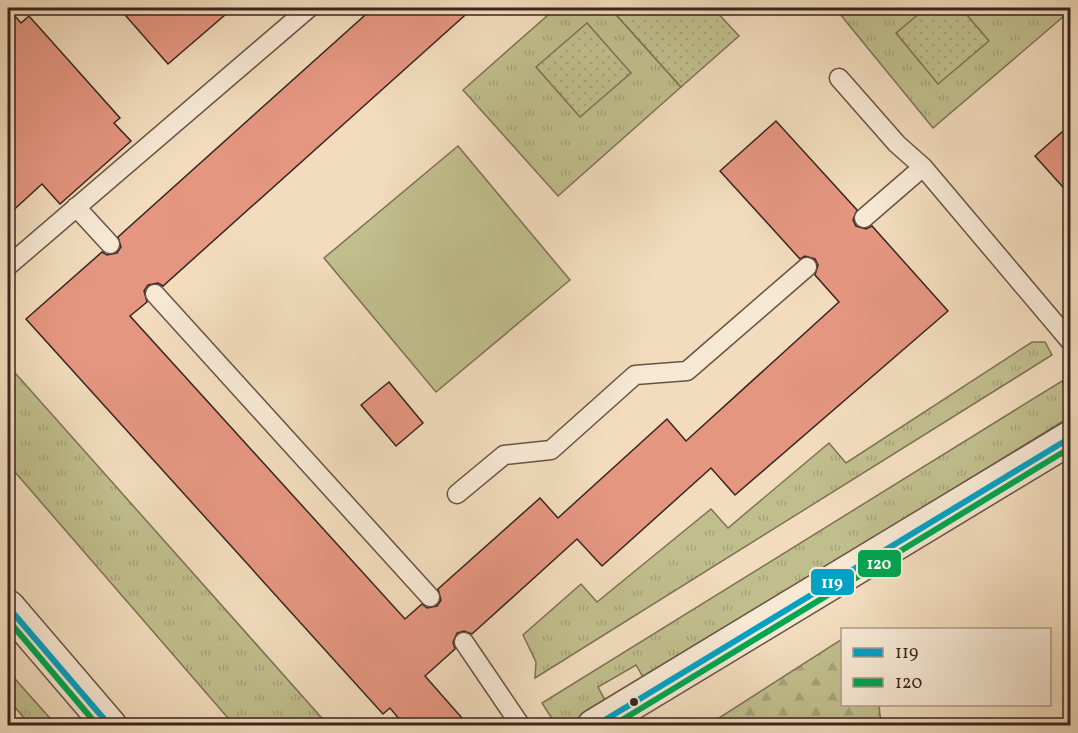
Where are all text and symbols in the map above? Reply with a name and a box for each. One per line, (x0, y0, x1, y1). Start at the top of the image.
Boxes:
line badge: 120 (857, 549, 902, 578)
text: 120 (867, 554, 891, 576)
line badge: 119 (810, 568, 855, 596)
text: 119 (821, 573, 843, 595)
legend (841, 628, 1051, 706)
text: 119 (895, 641, 918, 666)
text: 120 (895, 671, 922, 696)
unlabelled marker (628, 696, 640, 708)

